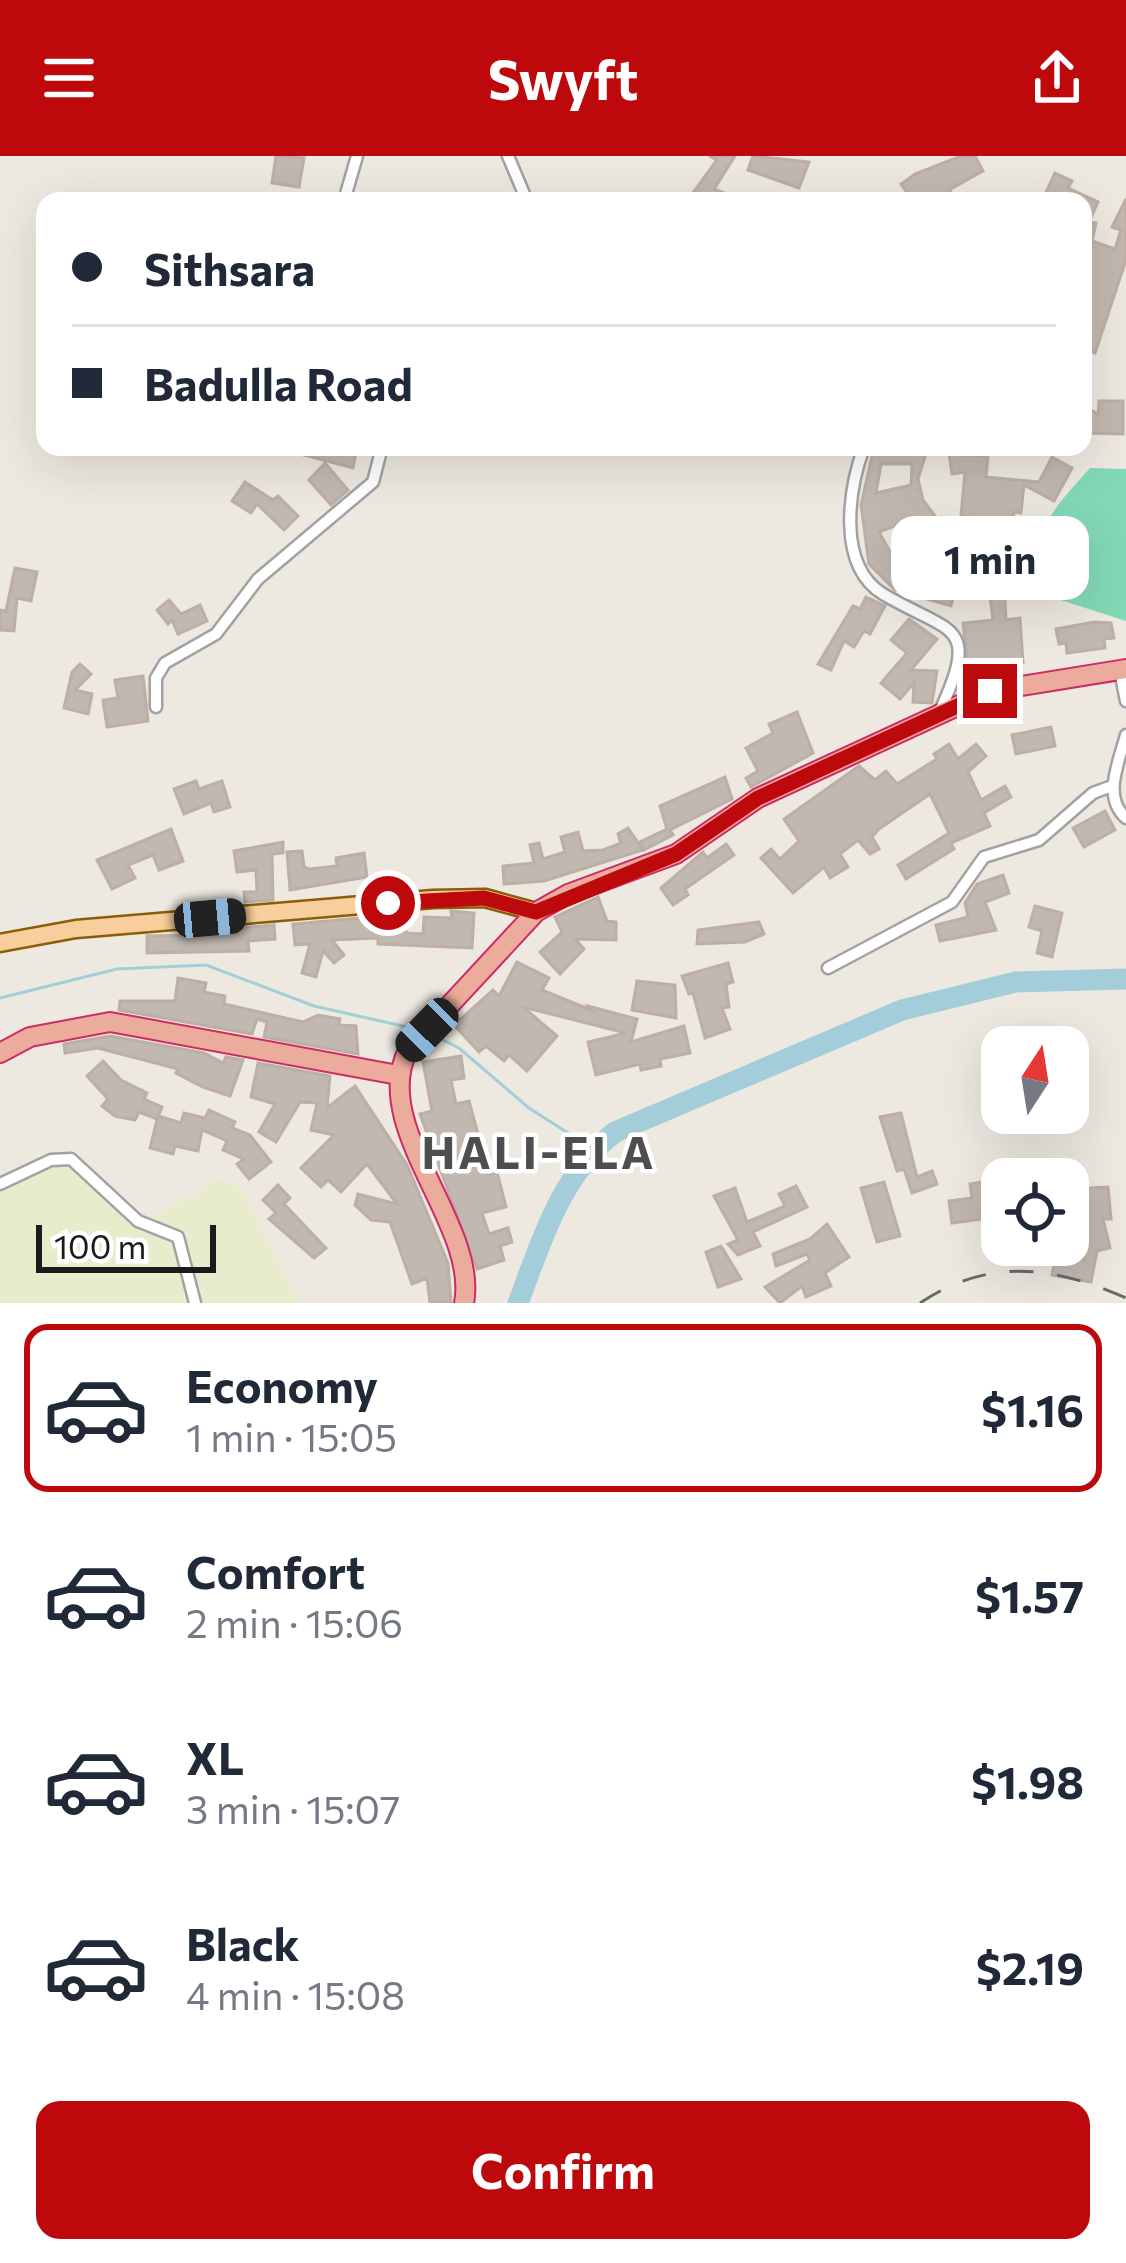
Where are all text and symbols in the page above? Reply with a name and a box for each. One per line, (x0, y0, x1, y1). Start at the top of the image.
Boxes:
icon: menu (36, 45, 102, 111)
text: Swyft (488, 45, 638, 111)
icon: share (1024, 45, 1090, 111)
text: Sithsara (144, 240, 315, 295)
text: Badulla Road (144, 355, 413, 410)
callout: 1 min (891, 517, 1089, 601)
text: 1 min (944, 534, 1036, 582)
route end (963, 664, 1017, 718)
route start (361, 876, 415, 930)
car (173, 897, 247, 939)
car (389, 992, 465, 1068)
north arrow (981, 1026, 1089, 1134)
map controls (981, 1026, 1089, 1266)
district label: HALI-ELA (422, 1123, 656, 1178)
button: locate (981, 1158, 1089, 1266)
scale bar (36, 1219, 216, 1272)
text: 100 m (54, 1225, 146, 1266)
icon: car (42, 1354, 150, 1462)
text: Economy (186, 1357, 378, 1412)
text: $1.16 (981, 1381, 1084, 1436)
text: 1 min · 15:05 (186, 1412, 397, 1460)
icon: car (42, 1540, 150, 1648)
text: Comfort (186, 1543, 365, 1598)
text: $1.57 (975, 1567, 1084, 1622)
text: 2 min · 15:06 (186, 1598, 403, 1646)
icon: car (42, 1726, 150, 1834)
text: XL (186, 1729, 244, 1784)
text: $1.98 (971, 1753, 1084, 1808)
text: 3 min · 15:07 (186, 1784, 400, 1832)
icon: car (42, 1912, 150, 2020)
text: Black (186, 1915, 299, 1970)
text: $2.19 (976, 1939, 1084, 1994)
text: 4 min · 15:08 (186, 1970, 405, 2018)
button: Confirm (36, 2101, 1090, 2239)

